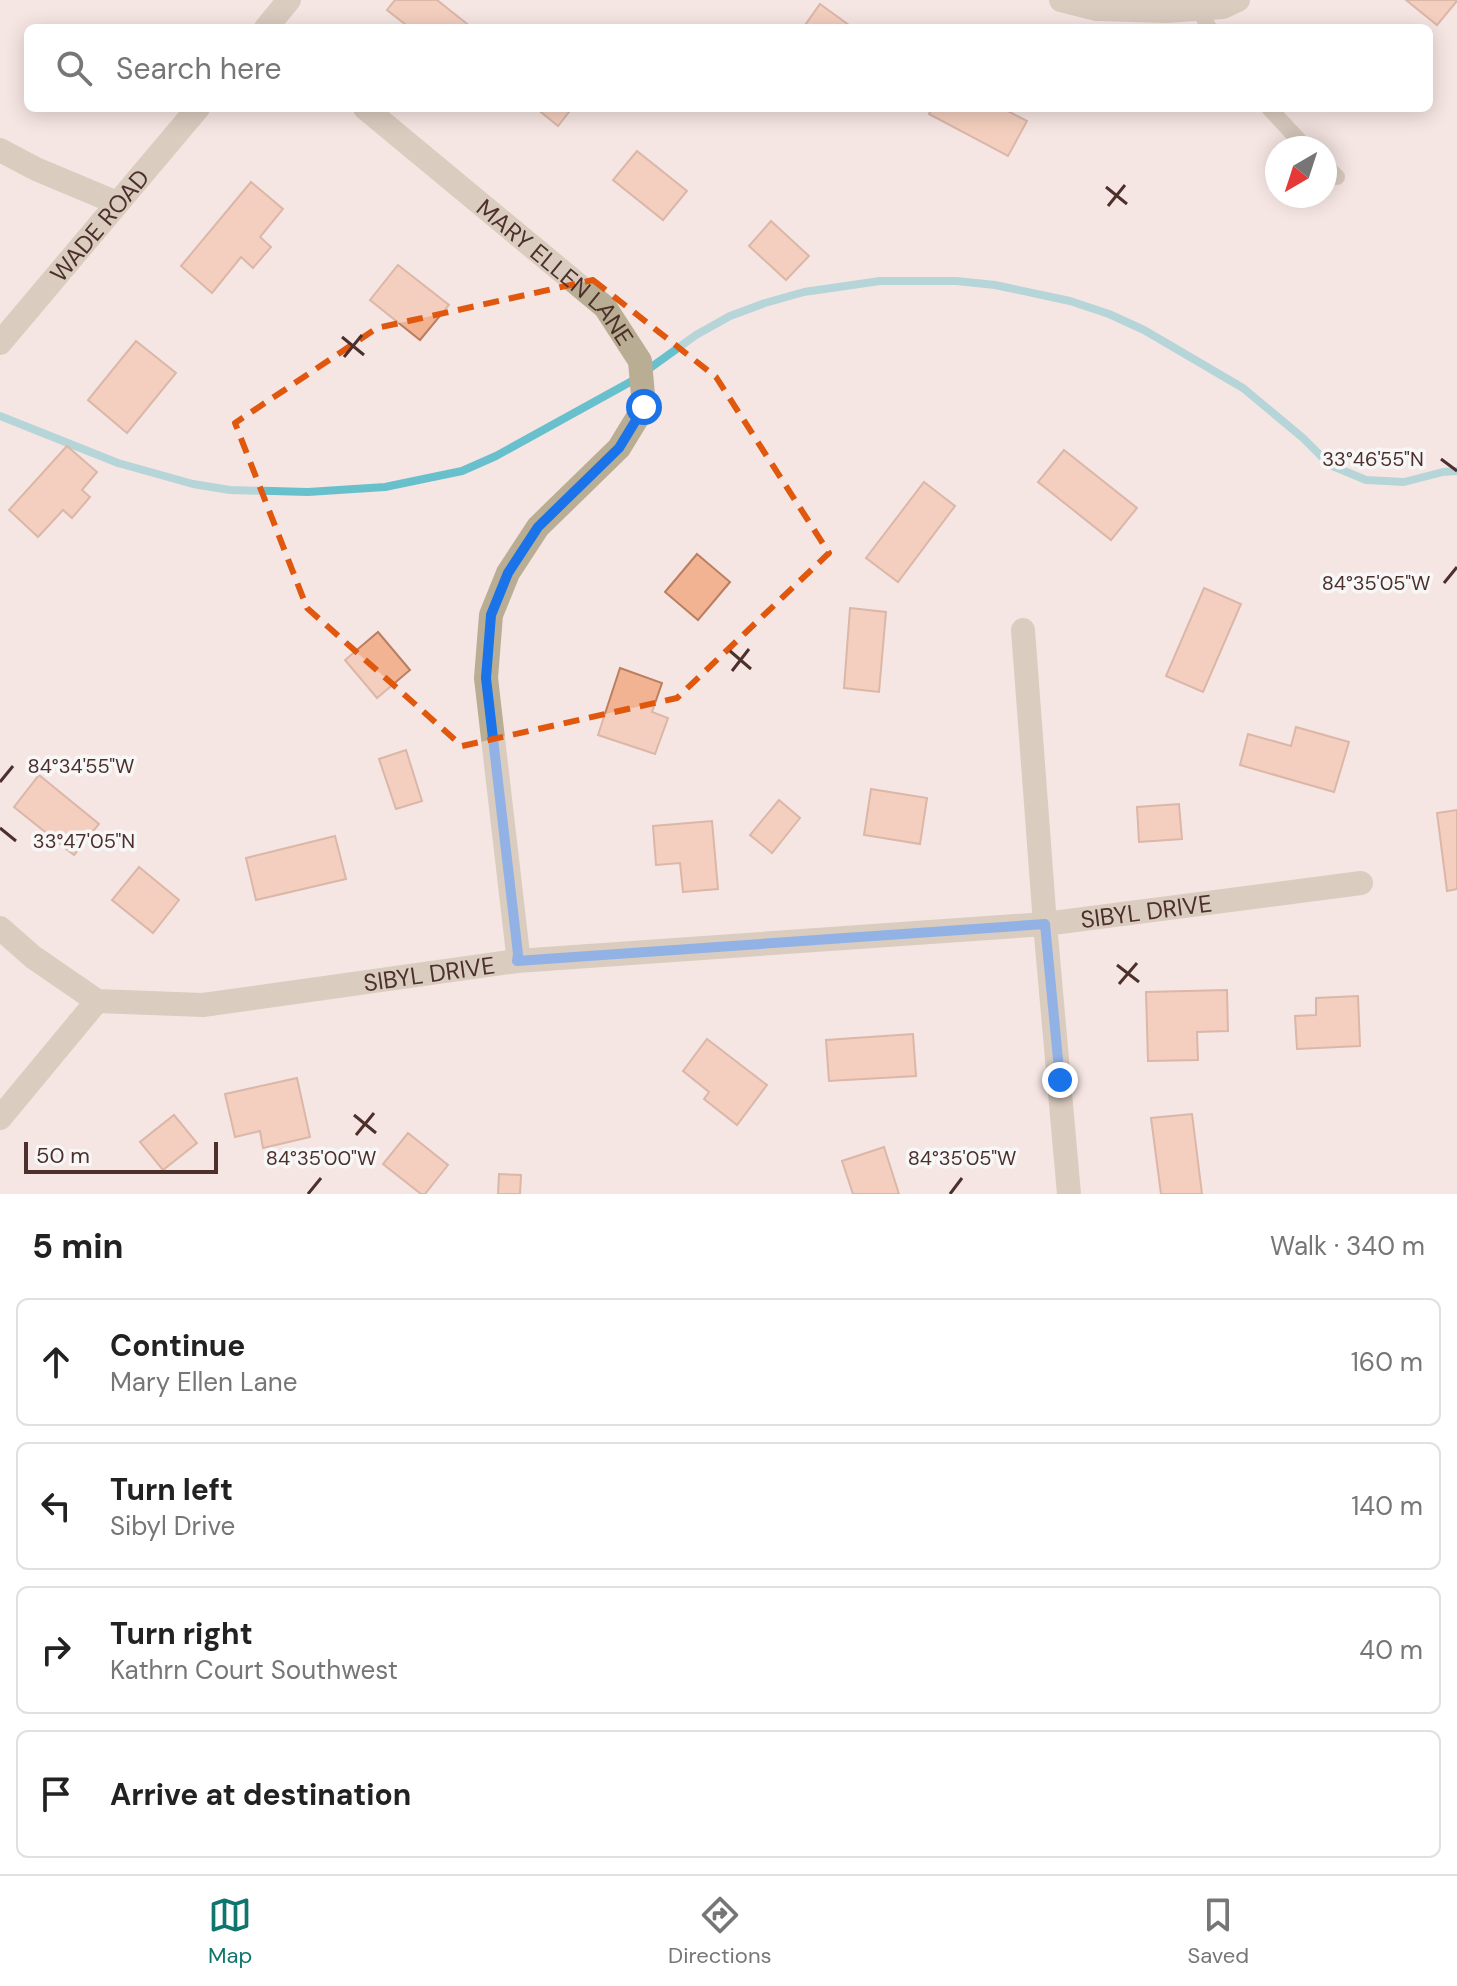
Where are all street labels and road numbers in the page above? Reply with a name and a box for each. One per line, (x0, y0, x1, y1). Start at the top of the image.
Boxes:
street label: WADE ROAD (43, 162, 156, 288)
street label: MARY ELLEN LANE (471, 192, 641, 351)
street label: SIBYL DRIVE (1079, 887, 1214, 935)
street label: SIBYL DRIVE (361, 949, 497, 998)

